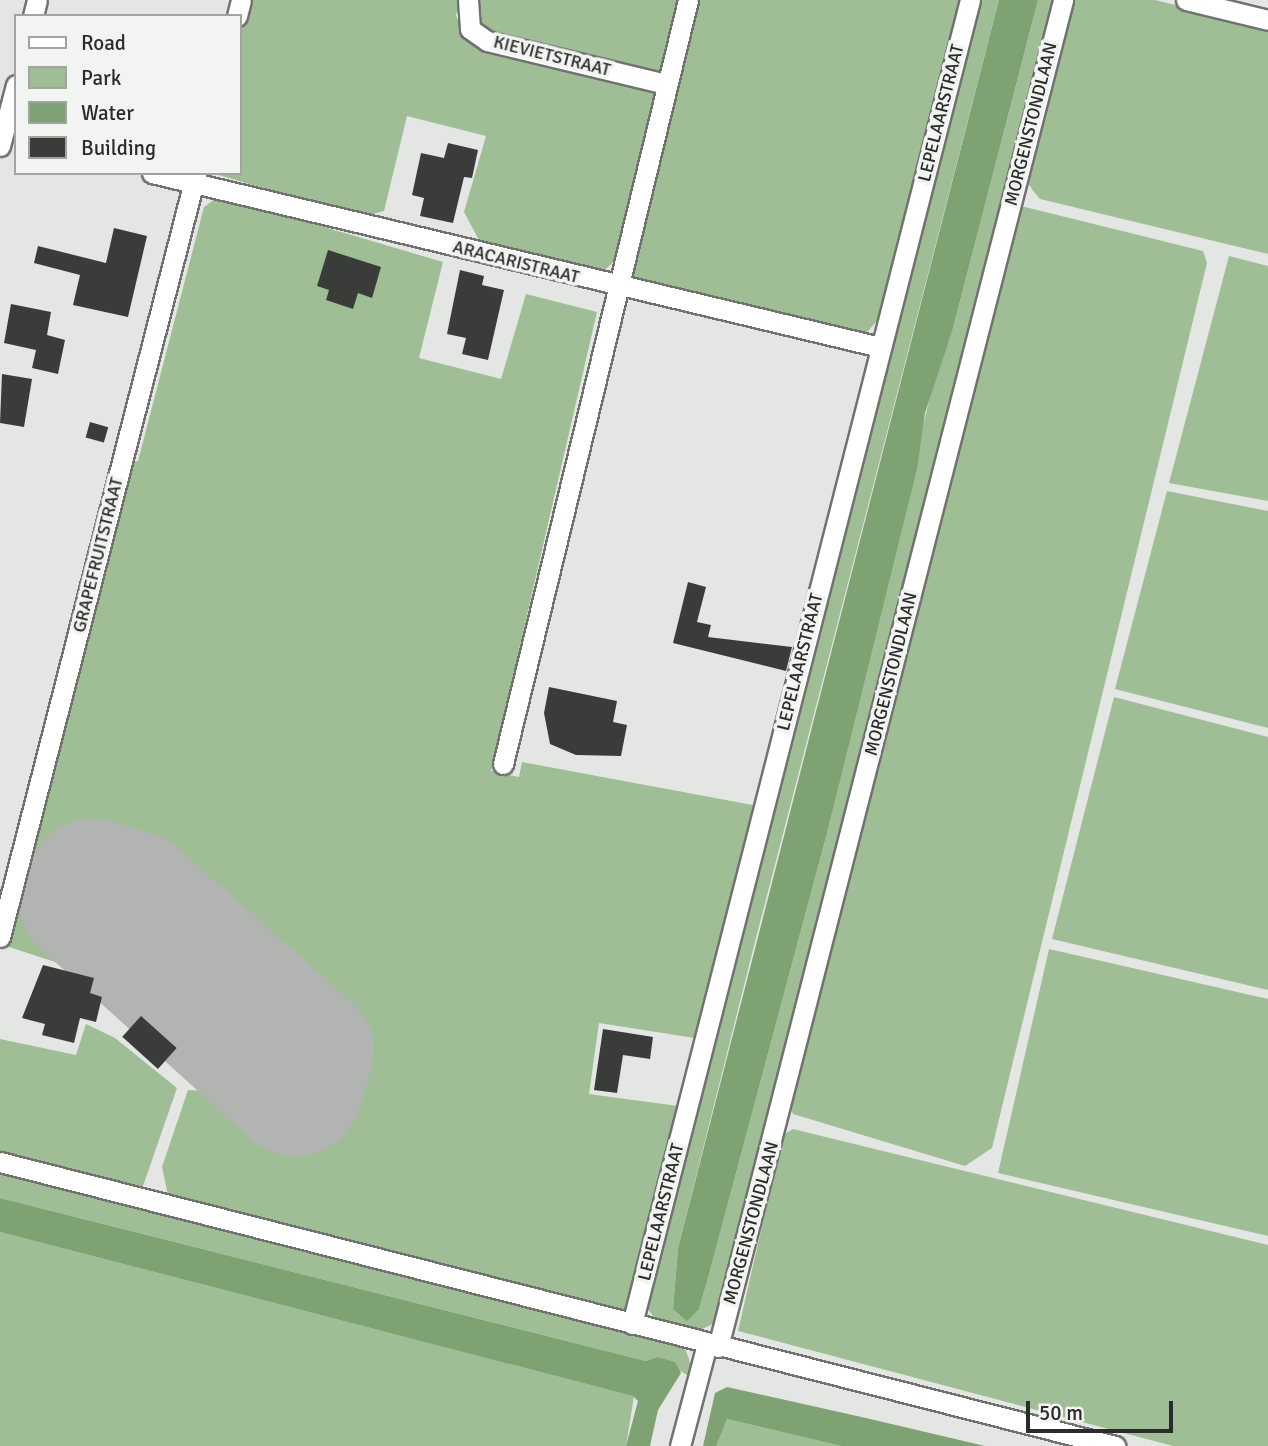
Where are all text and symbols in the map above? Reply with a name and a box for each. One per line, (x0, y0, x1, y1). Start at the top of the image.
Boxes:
legend (14, 14, 242, 175)
text: Road (81, 30, 126, 56)
street label: KIEVIETSTRAAT (491, 31, 613, 81)
street label: MORGENSTONDLAAN (1000, 40, 1062, 208)
street label: LEPELAARSTRAAT (913, 42, 969, 184)
text: Park (81, 65, 121, 91)
text: Water (81, 100, 134, 126)
text: Building (81, 135, 156, 161)
street label: ARACARISTRAAT (451, 236, 581, 288)
street label: GRAPEFRUITSTRAAT (68, 475, 128, 635)
street label: MORGENSTONDLAAN (860, 590, 922, 758)
street label: LEPELAARSTRAAT (772, 591, 828, 733)
street label: MORGENSTONDLAAN (719, 1139, 783, 1307)
street label: LEPELAARSTRAAT (633, 1141, 689, 1283)
scale bar (1030, 1386, 1177, 1430)
text: 50 m (1039, 1400, 1083, 1426)

